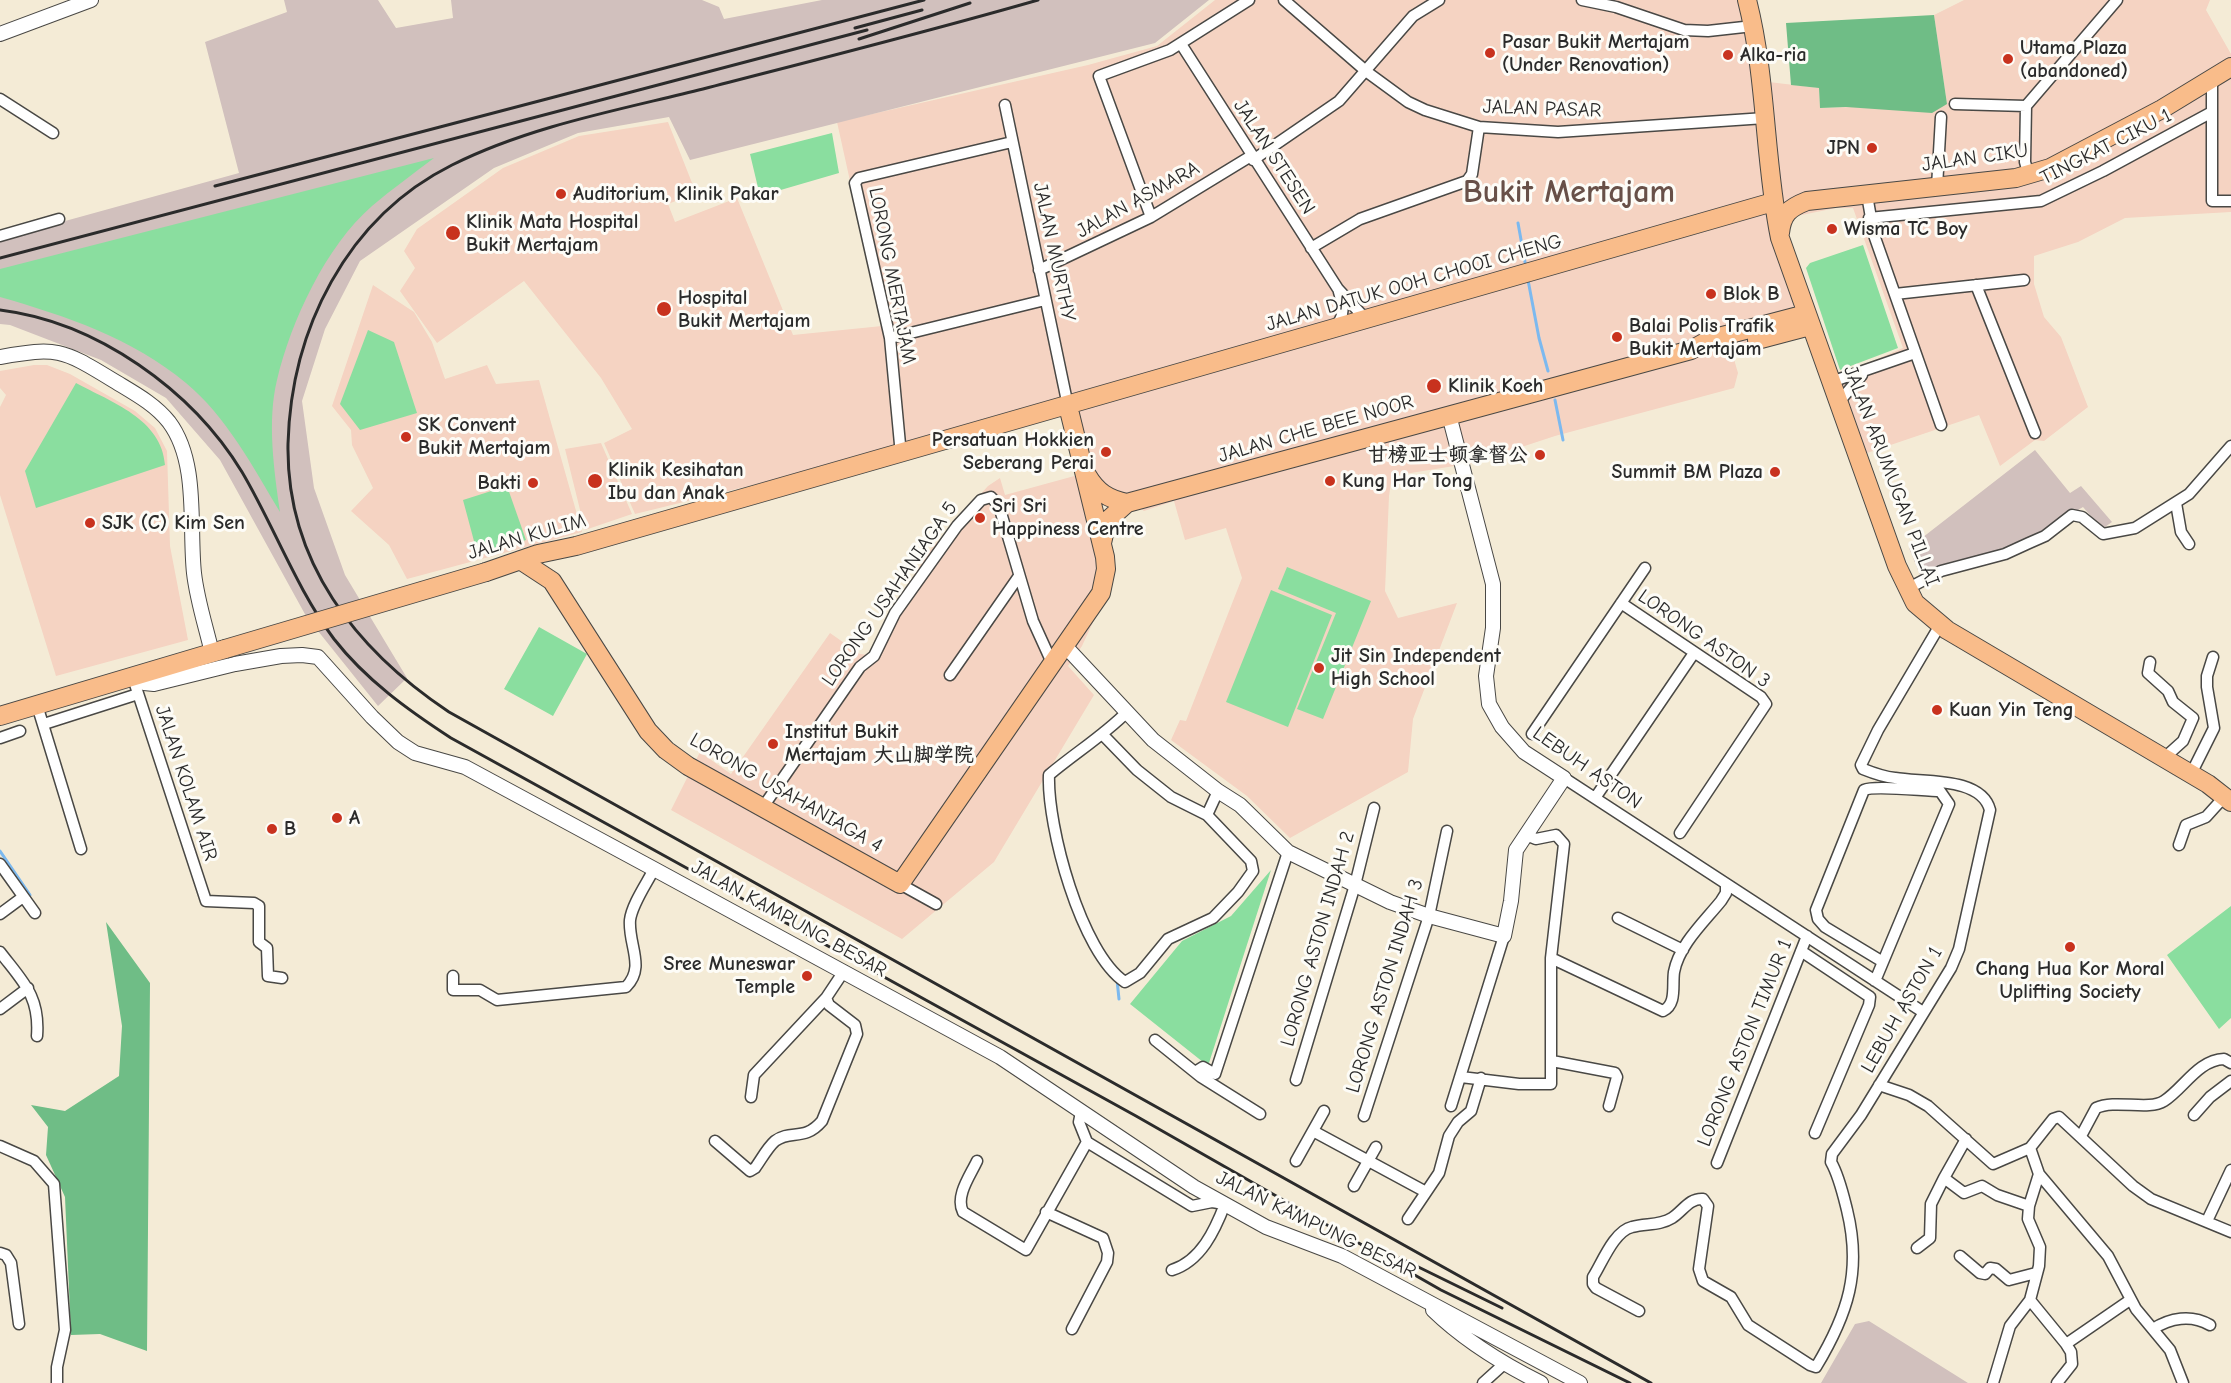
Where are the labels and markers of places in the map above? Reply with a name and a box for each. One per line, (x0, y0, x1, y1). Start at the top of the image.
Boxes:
place label: Pasar Bukit Mertajam (Under Renovation) (1502, 30, 1689, 77)
place label: Utama Plaza (abandoned) (2020, 36, 2128, 83)
place label: Alka-ria (1740, 43, 1807, 67)
marker: Pasar Bukit Mertajam (Under Renovation) (1483, 46, 1497, 60)
marker: Alka-ria (1721, 48, 1735, 62)
marker: Utama Plaza (abandoned) (2001, 52, 2015, 66)
place label: JPN (1826, 136, 1860, 160)
marker: JPN (1865, 141, 1879, 155)
place label: Auditorium, Klinik Pakar (573, 182, 779, 206)
marker: Auditorium, Klinik Pakar (554, 187, 568, 201)
place label: Klinik Mata Hospital Bukit Mertajam (466, 210, 638, 257)
place label: Wisma TC Boy (1844, 217, 1967, 241)
marker: Wisma TC Boy (1825, 222, 1839, 236)
marker: Klinik Mata Hospital Bukit Mertajam (444, 224, 462, 242)
place label: Blok B (1723, 282, 1779, 306)
place label: Hospital Bukit Mertajam (678, 286, 810, 333)
marker: Blok B (1704, 287, 1718, 301)
marker: Hospital Bukit Mertajam (655, 300, 673, 318)
place label: Balai Polis Trafik Bukit Mertajam (1629, 314, 1774, 361)
marker: Balai Polis Trafik Bukit Mertajam (1610, 330, 1624, 344)
place label: Klinik Koeh (1448, 374, 1543, 398)
marker: Klinik Koeh (1425, 377, 1443, 395)
place label: SK Convent Bukit Mertajam (418, 413, 550, 460)
place label: Persatuan Hokkien Seberang Perai (932, 428, 1094, 475)
marker: SK Convent Bukit Mertajam (399, 430, 413, 444)
place label: 甘榜亚士顿拿督公 (1368, 443, 1528, 467)
marker: Persatuan Hokkien Seberang Perai (1099, 445, 1113, 459)
marker: 甘榜亚士顿拿督公 (1533, 448, 1547, 462)
place label: Klinik Kesihatan Ibu dan Anak (608, 458, 744, 505)
place label: Summit BM Plaza (1612, 460, 1763, 484)
marker: Summit BM Plaza (1768, 465, 1782, 479)
place label: Kung Har Tong (1342, 469, 1473, 493)
place label: Bakti (477, 471, 521, 495)
marker: Klinik Kesihatan Ibu dan Anak (586, 472, 604, 490)
marker: Kung Har Tong (1323, 474, 1337, 488)
marker: Bakti (526, 476, 540, 490)
place label: Sri Sri Happiness Centre (992, 494, 1143, 541)
place label: SJK (C) Kim Sen (102, 511, 245, 535)
marker: Sri Sri Happiness Centre (973, 511, 987, 525)
marker: SJK (C) Kim Sen (83, 516, 97, 530)
place label: Jit Sin Independent High School (1331, 644, 1501, 691)
marker: Jit Sin Independent High School (1312, 661, 1326, 675)
place label: Kuan Yin Teng (1949, 698, 2074, 722)
marker: Kuan Yin Teng (1930, 703, 1944, 717)
place label: Institut Bukit Mertajam 大山脚学院 (785, 720, 974, 767)
marker: Institut Bukit Mertajam 大山脚学院 (766, 737, 780, 751)
place label: A (349, 806, 360, 830)
marker: A (330, 811, 344, 825)
place label: B (284, 817, 296, 841)
marker: B (265, 822, 279, 836)
marker: Chang Hua Kor Moral Uplifting Society (2063, 940, 2077, 954)
place label: Sree Muneswar Temple (664, 952, 795, 999)
place label: Chang Hua Kor Moral Uplifting Society (1975, 957, 2165, 1004)
marker: Sree Muneswar Temple (800, 969, 814, 983)

